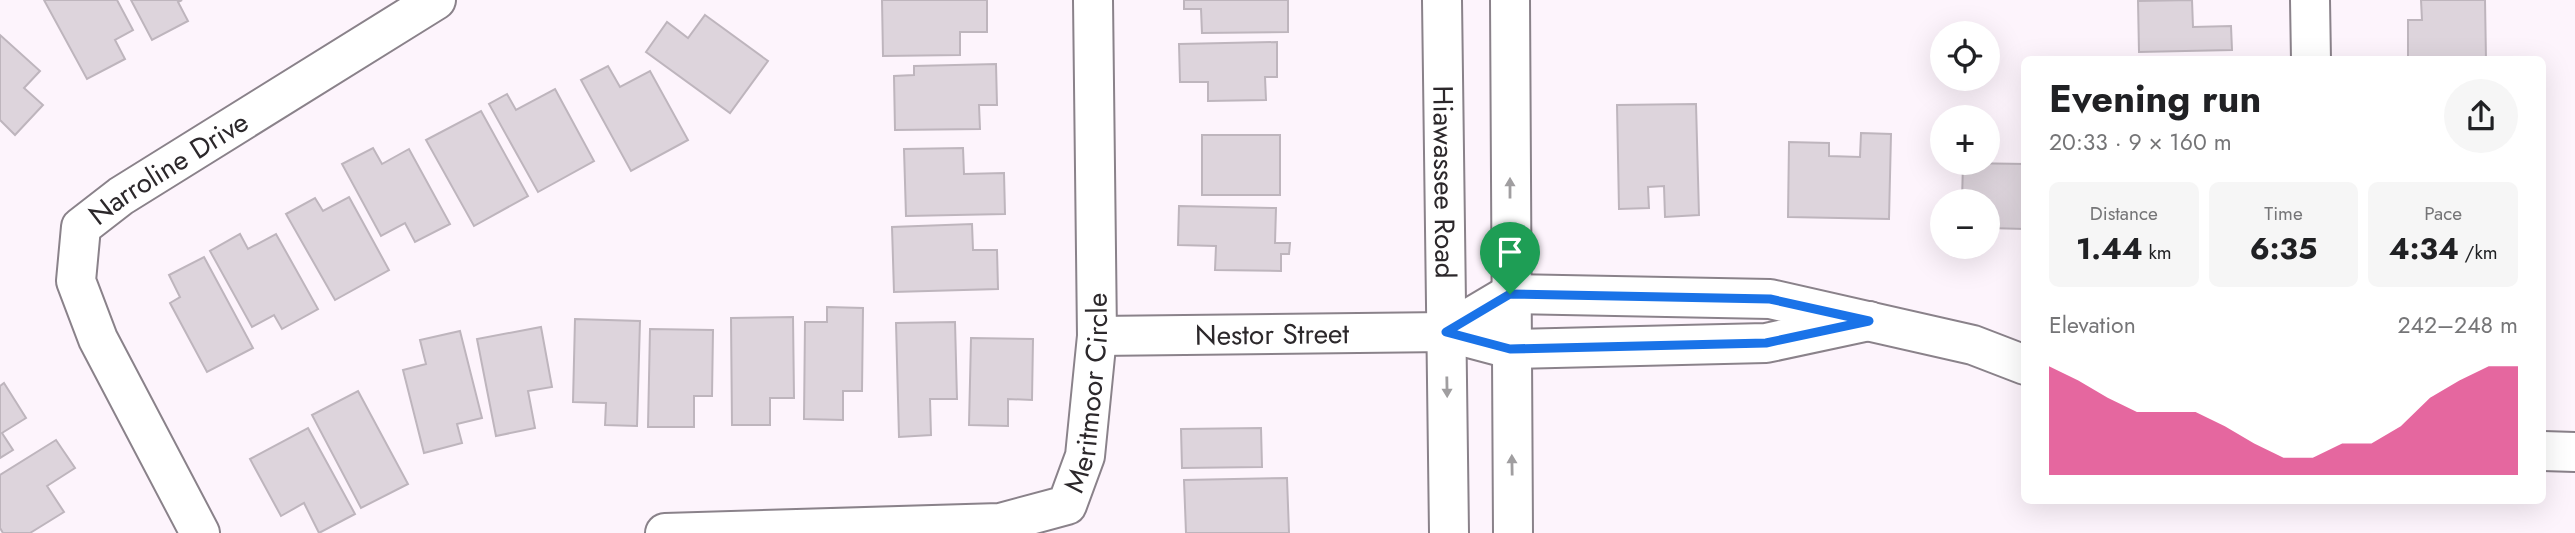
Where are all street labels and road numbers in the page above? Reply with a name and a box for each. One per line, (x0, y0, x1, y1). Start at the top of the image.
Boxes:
street label: Hiawassee Road (1422, 85, 1466, 279)
street label: Narroline Drive (80, 102, 256, 235)
street label: Meritmoor Circle (1053, 293, 1118, 498)
street label: Nestor Street (1195, 313, 1350, 356)

